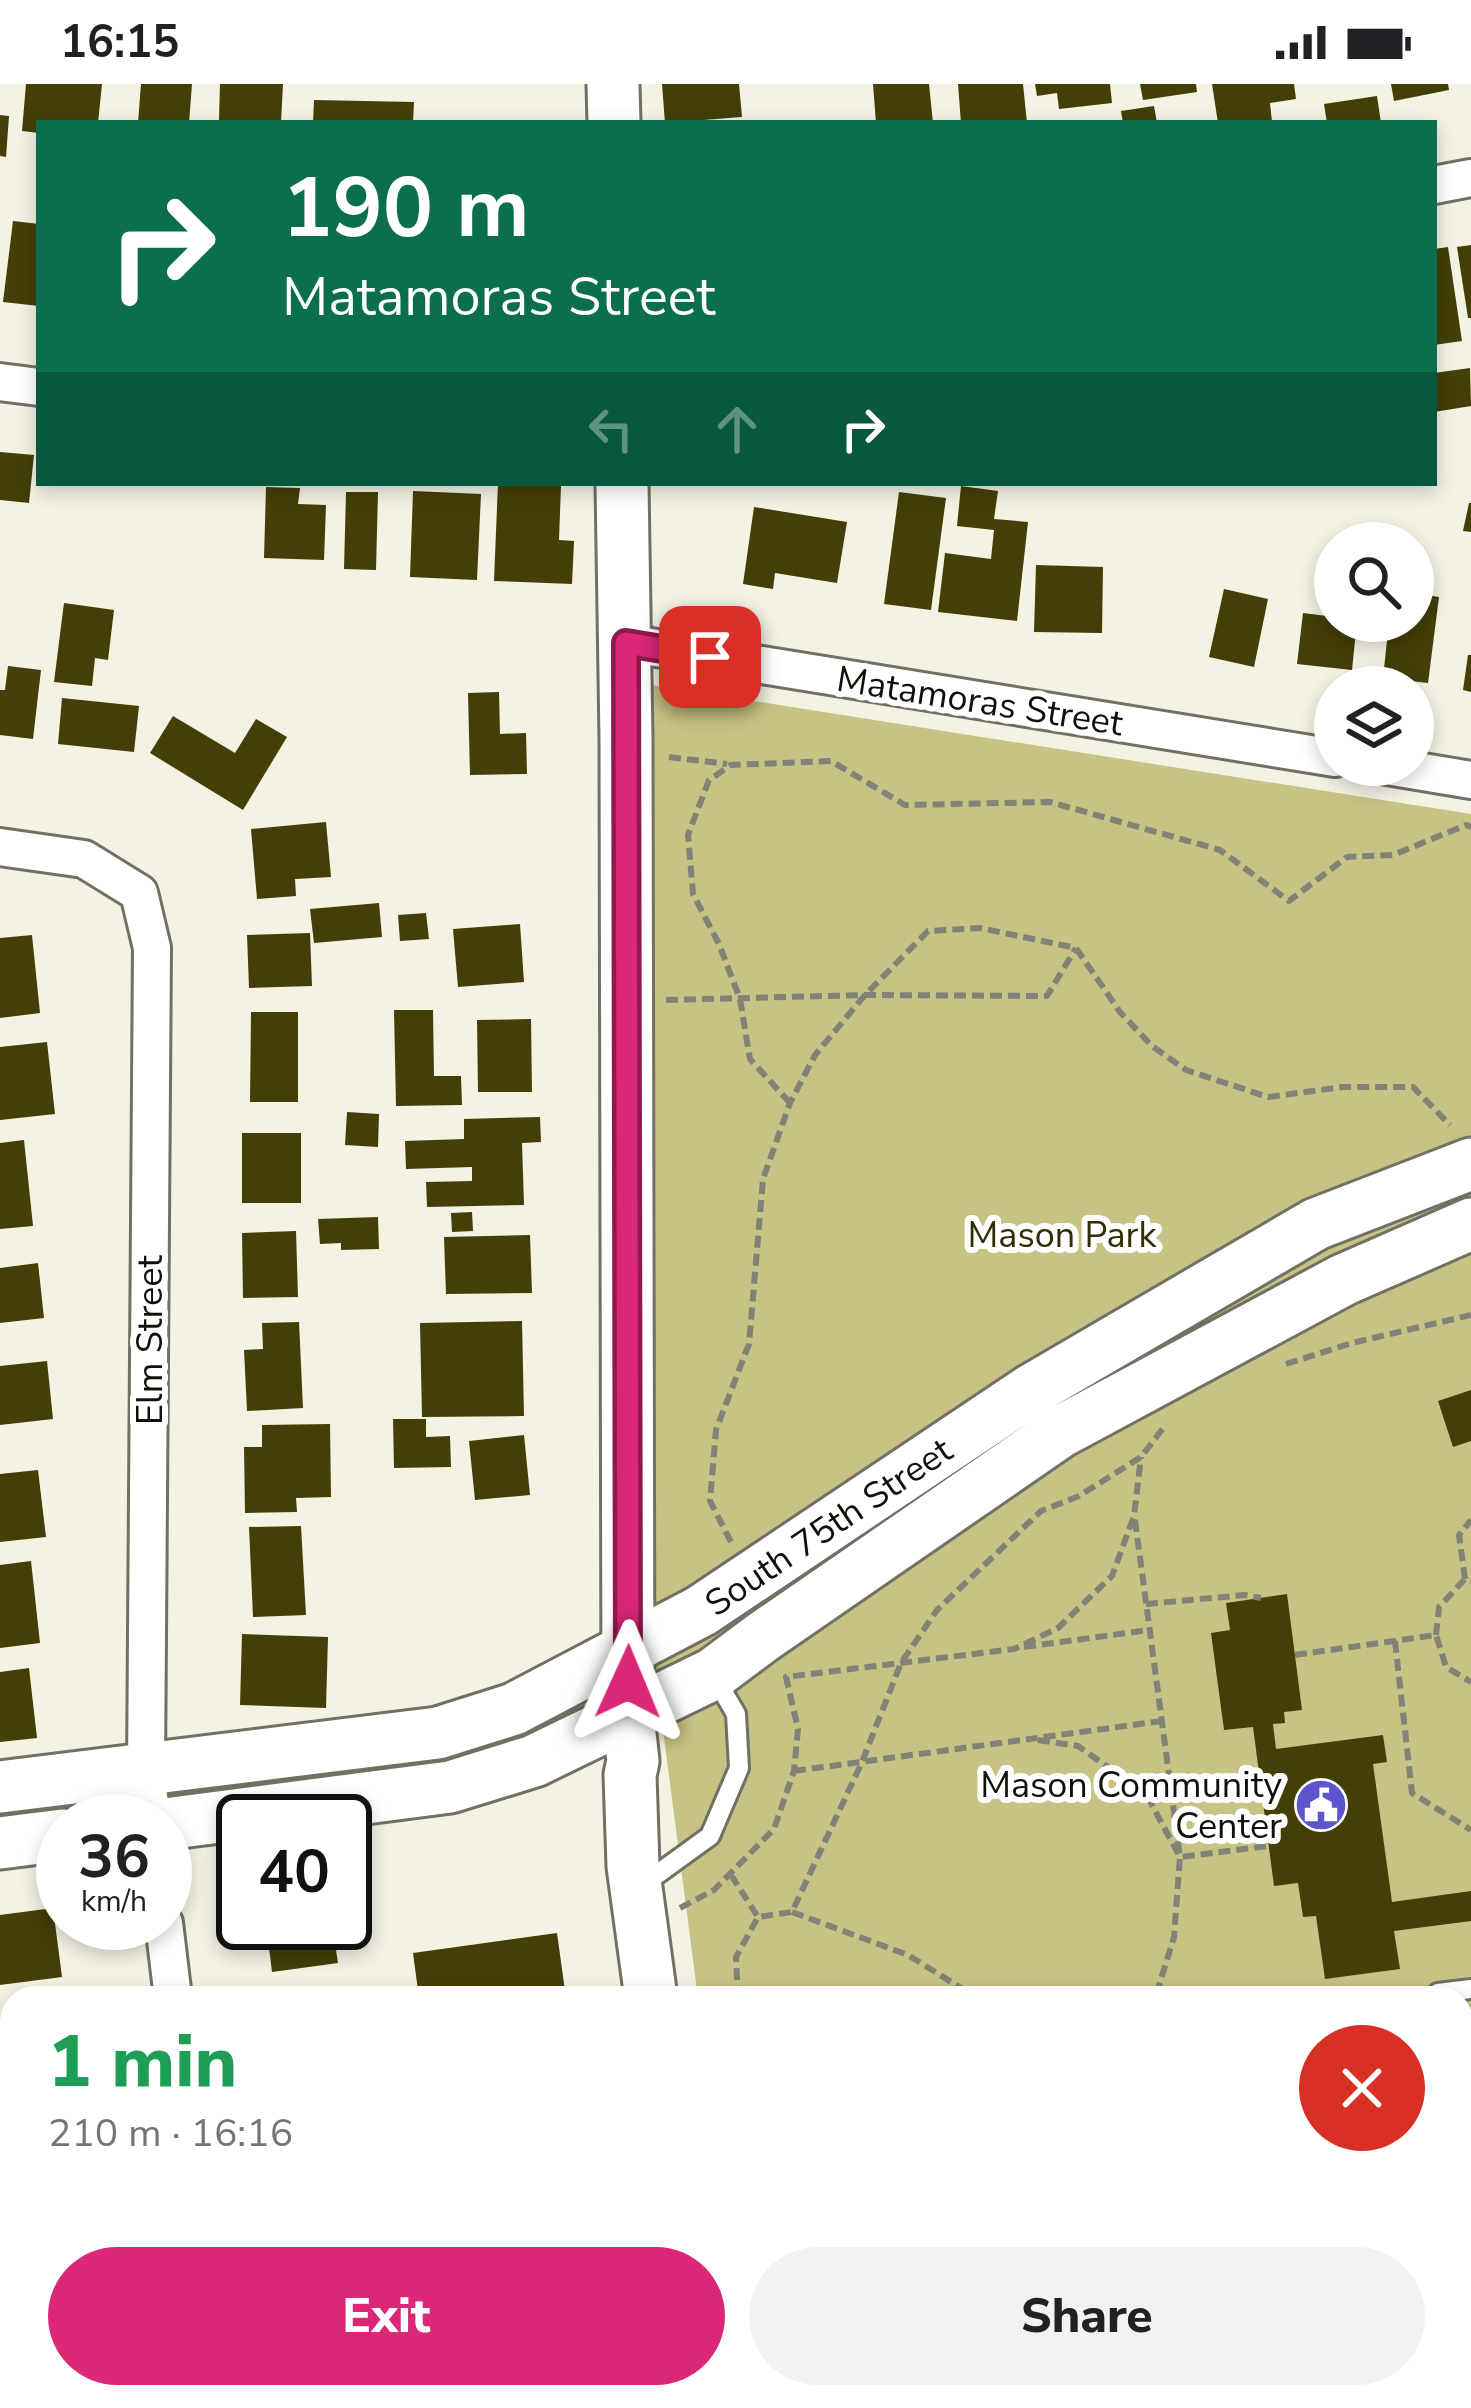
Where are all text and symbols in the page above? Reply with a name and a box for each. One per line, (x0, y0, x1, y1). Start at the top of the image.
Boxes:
text: 16:15 (60, 12, 179, 73)
text: 190 m (282, 151, 530, 266)
icon: right (84, 168, 240, 324)
text: Matamoras Street (282, 260, 715, 334)
icon: left (578, 396, 644, 462)
icon: ahead (704, 396, 770, 462)
icon: right (830, 396, 896, 462)
map controls (1314, 522, 1434, 786)
button: search (1314, 522, 1434, 642)
pin (659, 606, 761, 708)
icon: arrive (677, 624, 743, 690)
street label: Matamoras Street (833, 655, 1127, 748)
button: layers (1314, 666, 1434, 786)
park label: Mason Park (968, 1211, 1157, 1260)
street label: Elm Street (126, 1255, 175, 1425)
street label: South 75th Street (696, 1426, 962, 1628)
position arrow (565, 1619, 691, 1745)
place label: Mason Community Center (980, 1761, 1282, 1851)
public building icon: Mason Community Center (1293, 1777, 1349, 1833)
speed limit sign: 40 (216, 1794, 372, 1950)
text: 36 (78, 1816, 150, 1898)
text: km/h (81, 1881, 147, 1922)
text: 1 min (48, 2013, 237, 2111)
button: close (1299, 2025, 1425, 2151)
text: 210 m · 16:16 (48, 2107, 293, 2160)
button: Exit (48, 2247, 725, 2385)
button: Share (749, 2247, 1425, 2385)

